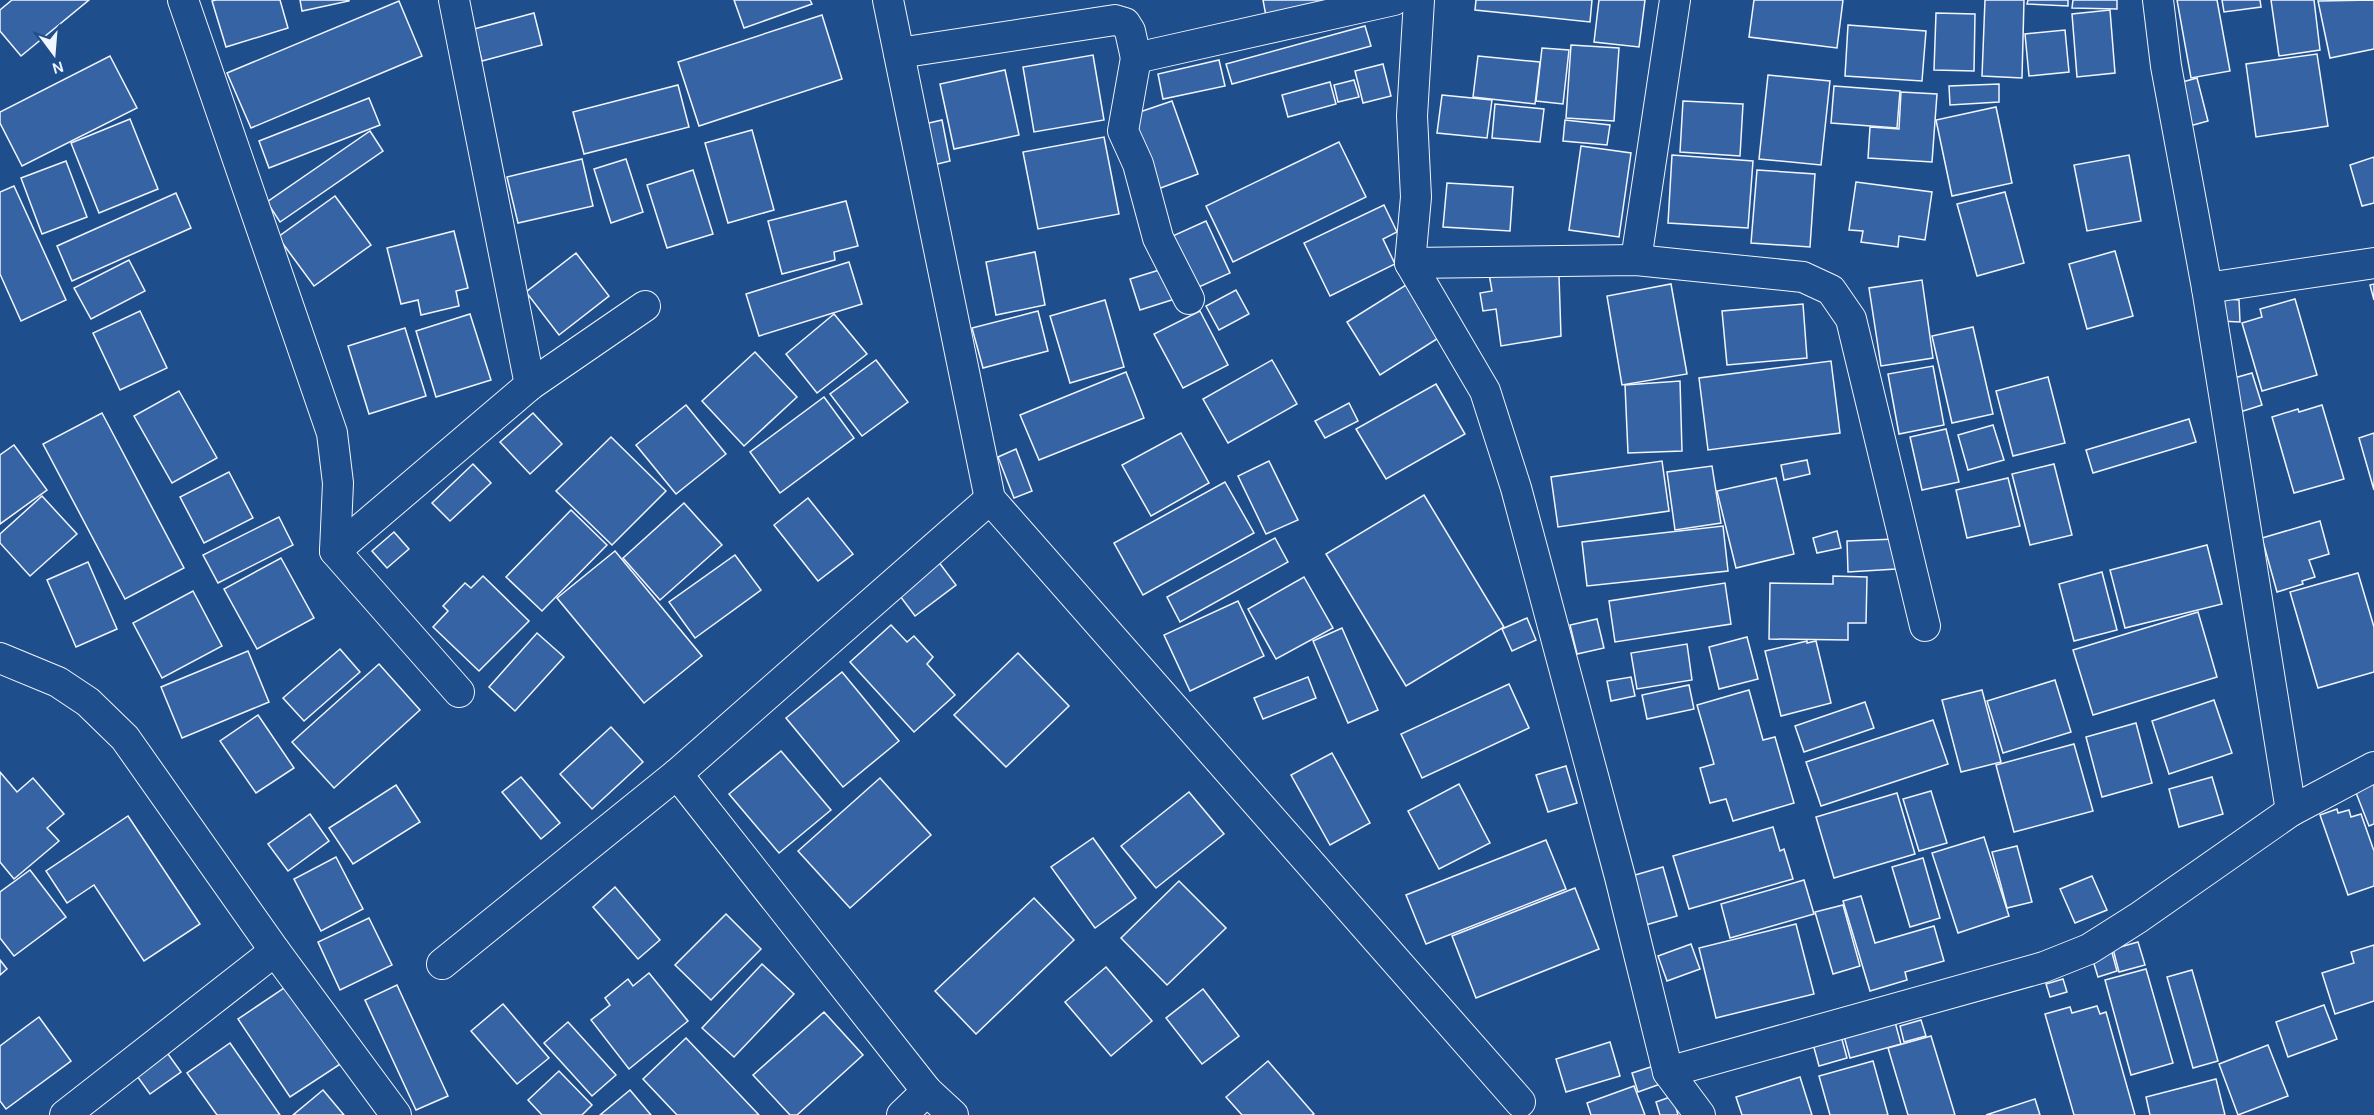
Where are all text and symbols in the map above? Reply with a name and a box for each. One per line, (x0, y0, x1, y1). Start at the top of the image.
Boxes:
north arrow (24, 24, 84, 84)
text: N (50, 57, 66, 79)

